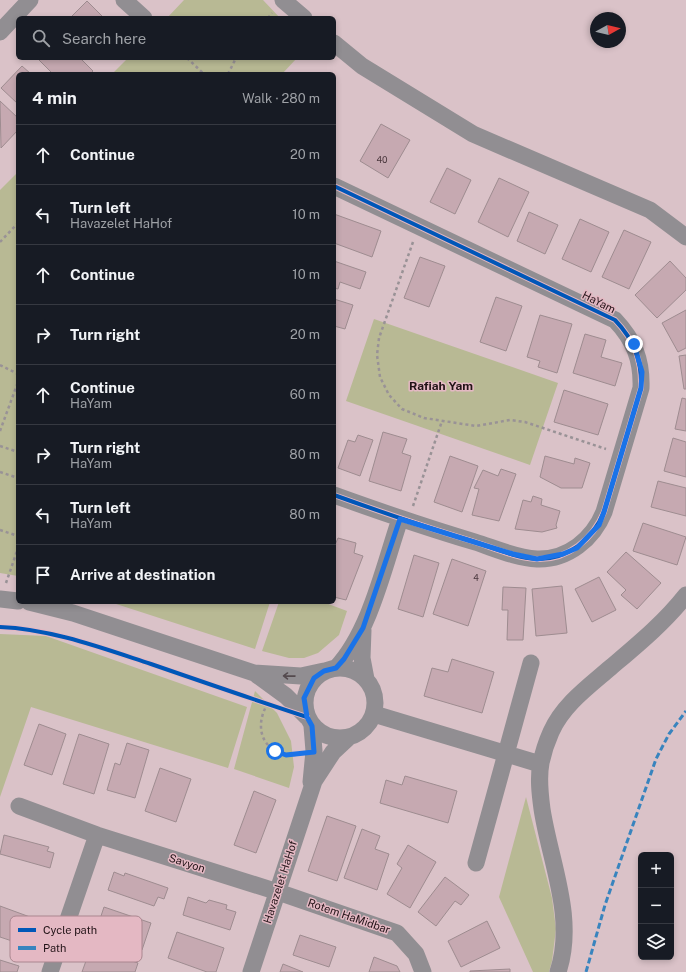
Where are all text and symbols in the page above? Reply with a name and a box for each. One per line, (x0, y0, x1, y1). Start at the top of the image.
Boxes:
north arrow (590, 12, 626, 48)
search box (16, 16, 336, 60)
icon: search (30, 27, 52, 49)
text: Search here (62, 30, 146, 47)
text: 4 min (32, 88, 77, 108)
text: Walk · 280 m (242, 91, 320, 106)
icon: ahead (32, 144, 54, 166)
text: Continue (70, 146, 135, 163)
text: 20 m (290, 147, 320, 162)
house number: 40 (376, 154, 388, 165)
text: Turn left (70, 199, 131, 216)
icon: left (32, 204, 54, 226)
text: 10 m (292, 207, 320, 222)
text: Havazelet HaHof (70, 216, 172, 231)
icon: ahead (32, 264, 54, 286)
text: Continue (70, 266, 135, 283)
text: 10 m (292, 267, 320, 282)
street label: HaYam (580, 289, 618, 315)
icon: right (32, 324, 54, 346)
text: Turn right (70, 326, 140, 343)
text: 20 m (290, 327, 320, 342)
route end (625, 335, 643, 353)
text: Continue (70, 379, 135, 396)
district label: Rafiah Yam (409, 379, 473, 393)
icon: ahead (32, 384, 54, 406)
text: 60 m (290, 387, 320, 402)
text: HaYam (70, 396, 112, 411)
text: Turn right (70, 439, 140, 456)
icon: right (32, 444, 54, 466)
text: 80 m (289, 447, 320, 462)
text: HaYam (70, 456, 112, 471)
text: Turn left (70, 499, 131, 516)
icon: left (32, 504, 54, 526)
text: 80 m (289, 507, 320, 522)
text: HaYam (70, 516, 112, 531)
icon: arrive (32, 564, 54, 586)
text: Arrive at destination (70, 566, 215, 583)
house number: 4 (473, 572, 479, 583)
one-way arrow (283, 672, 296, 680)
route start (266, 742, 284, 760)
street label: Havazelet HaHof (261, 838, 299, 925)
street label: Savyon (167, 852, 207, 874)
map controls (638, 852, 674, 960)
button: + (638, 852, 674, 888)
button: − (638, 888, 674, 924)
street label: Rotem HaMidbar (306, 896, 392, 936)
legend (10, 916, 142, 962)
text: Cycle path (43, 924, 97, 936)
button: layers (638, 924, 674, 960)
text: Path (43, 942, 66, 954)

